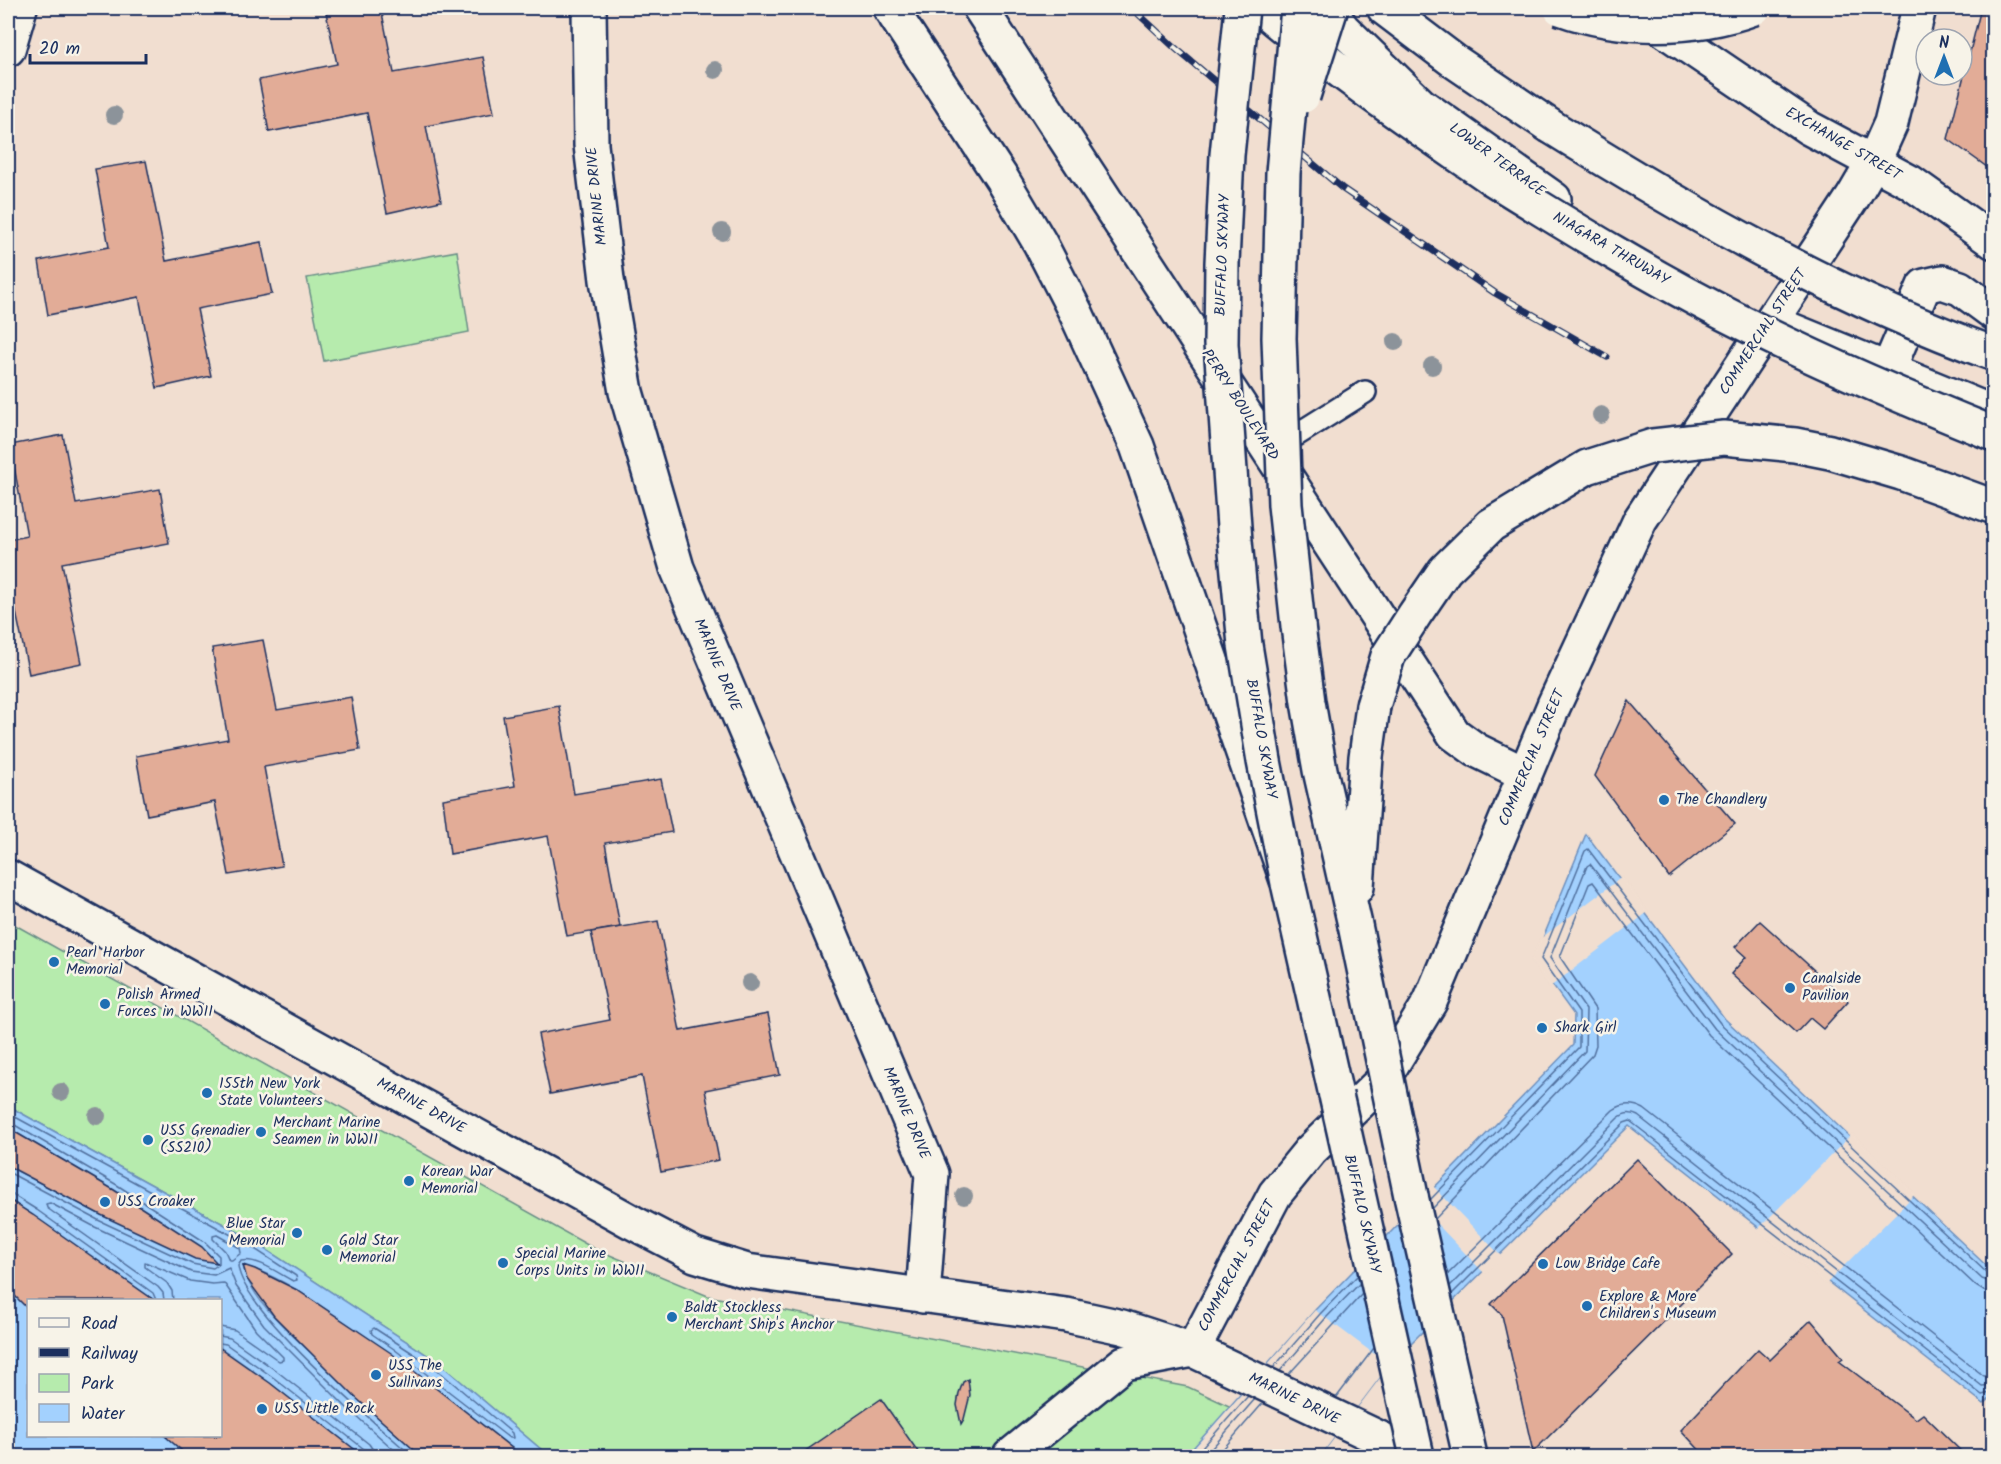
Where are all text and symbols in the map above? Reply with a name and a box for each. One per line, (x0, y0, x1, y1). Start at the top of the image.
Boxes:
scale bar (30, 27, 146, 65)
north arrow (1914, 27, 1974, 87)
text: N (1939, 31, 1949, 56)
text: 20 m (39, 35, 80, 64)
street label: EXCHANGE STREET (1780, 101, 1907, 188)
street label: LOWER TERRACE (1444, 117, 1551, 204)
street label: MARINE DRIVE (580, 144, 614, 247)
street label: BUFFALO SKYWAY (1209, 192, 1237, 316)
street label: NIAGARA THRUWAY (1548, 206, 1675, 293)
street label: COMMERCIAL STREET (1713, 262, 1814, 400)
street label: PERRY BOULEVARD (1195, 344, 1285, 466)
street label: MARINE DRIVE (687, 615, 748, 716)
street label: BUFFALO SKYWAY (1239, 677, 1284, 802)
street label: COMMERCIAL STREET (1492, 684, 1572, 830)
place label: The Chandlery (1676, 788, 1768, 812)
marker: The Chandlery (1657, 793, 1671, 807)
place label: Pearl Harbor Memorial (66, 941, 145, 982)
marker: Pearl Harbor Memorial (47, 955, 61, 969)
place label: Canalside Pavilion (1802, 967, 1861, 1008)
marker: Canalside Pavilion (1783, 981, 1797, 995)
place label: Polish Armed Forces in WWII (117, 983, 213, 1024)
marker: Polish Armed Forces in WWII (98, 997, 112, 1011)
place label: Shark Girl (1554, 1016, 1617, 1040)
marker: Shark Girl (1535, 1021, 1549, 1035)
street label: MARINE DRIVE (876, 1063, 937, 1164)
street label: MARINE DRIVE (372, 1071, 471, 1141)
place label: 155th New York State Volunteers (219, 1072, 323, 1113)
marker: 155th New York State Volunteers (200, 1086, 214, 1100)
place label: Merchant Marine Seamen in WWII (273, 1111, 381, 1152)
place label: USS Grenadier (SS210) (160, 1119, 251, 1160)
marker: Merchant Marine Seamen in WWII (254, 1125, 268, 1139)
marker: USS Grenadier (SS210) (141, 1133, 155, 1147)
street label: BUFFALO SKYWAY (1337, 1152, 1388, 1277)
place label: Korean War Memorial (421, 1160, 494, 1201)
marker: Korean War Memorial (402, 1174, 416, 1188)
place label: USS Croaker (117, 1190, 195, 1214)
street label: COMMERCIAL STREET (1192, 1194, 1283, 1336)
marker: USS Croaker (98, 1195, 112, 1209)
place label: Blue Star Memorial (226, 1212, 286, 1253)
marker: Blue Star Memorial (290, 1226, 304, 1240)
place label: Gold Star Memorial (339, 1229, 399, 1270)
place label: Special Marine Corps Units in WWII (515, 1242, 645, 1283)
marker: Gold Star Memorial (320, 1243, 334, 1257)
place label: Low Bridge Cafe (1555, 1252, 1660, 1276)
marker: Special Marine Corps Units in WWII (496, 1256, 510, 1270)
marker: Low Bridge Cafe (1536, 1257, 1550, 1271)
place label: Explore & More Children's Museum (1599, 1285, 1716, 1326)
place label: Baldt Stockless Merchant Ship's Anchor (684, 1296, 835, 1337)
legend (27, 1299, 222, 1437)
marker: Explore & More Children's Museum (1580, 1299, 1594, 1313)
text: Road (81, 1310, 118, 1339)
marker: Baldt Stockless Merchant Ship's Anchor (665, 1310, 679, 1324)
text: Railway (81, 1340, 138, 1369)
place label: USS The Sullivans (388, 1354, 442, 1395)
street label: MARINE DRIVE (1244, 1366, 1345, 1432)
marker: USS The Sullivans (369, 1368, 383, 1382)
text: Park (81, 1370, 114, 1399)
place label: USS Little Rock (274, 1397, 375, 1421)
text: Water (81, 1400, 126, 1429)
marker: USS Little Rock (255, 1402, 269, 1416)

